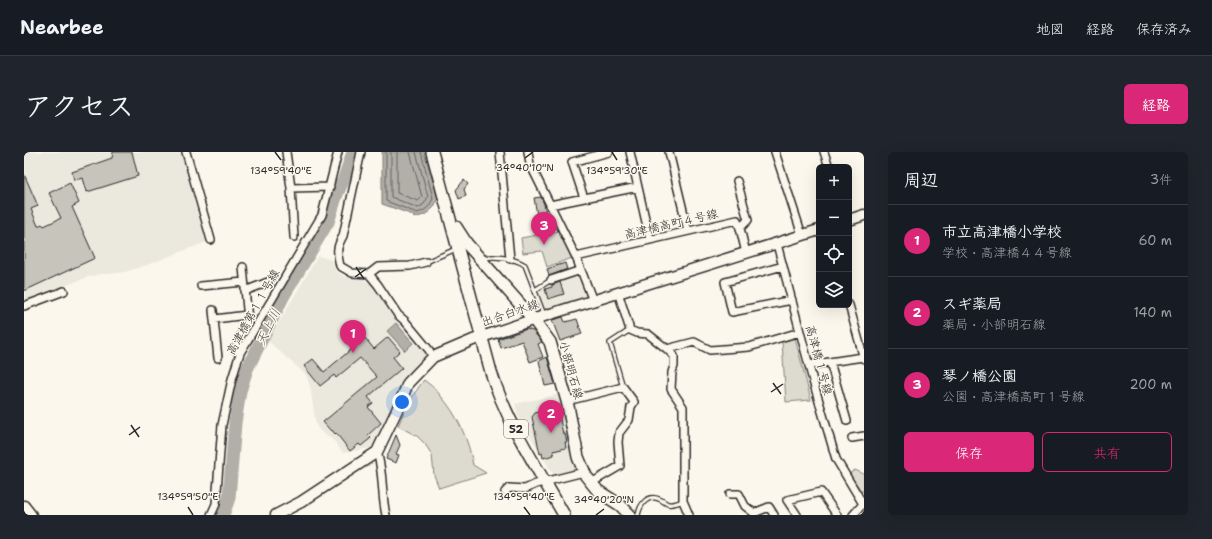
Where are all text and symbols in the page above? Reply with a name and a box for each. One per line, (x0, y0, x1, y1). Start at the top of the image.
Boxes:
text: Nearbee (20, 15, 104, 40)
text: 地図 (1036, 20, 1064, 38)
text: 経路 (1086, 20, 1114, 38)
text: 保存済み (1136, 20, 1192, 38)
button: 経路 (1124, 84, 1188, 124)
text: アクセス (24, 87, 134, 125)
text: 34°40'10"N (496, 161, 554, 174)
text: 134°59'40"E (250, 164, 312, 177)
text: 134°59'30"E (586, 164, 648, 177)
map controls (816, 164, 852, 308)
button: + (816, 164, 852, 200)
text: 周辺 (904, 169, 938, 191)
text: 3件 (1150, 171, 1172, 188)
button: − (816, 200, 852, 236)
street label: 高津橋高町４号線 (622, 205, 720, 243)
pin: 3 (531, 212, 557, 245)
text: 市立高津橋小学校 (942, 222, 1062, 242)
text: 1 (914, 232, 920, 249)
text: 60 m (1139, 232, 1172, 249)
button: locate (816, 236, 852, 272)
text: 学校 · 高津橋４４号線 (942, 244, 1072, 261)
street label: 高津橋第１１号線 (223, 266, 283, 358)
button: layers (816, 272, 852, 308)
text: スギ薬局 (942, 294, 1002, 314)
street label: 出合白水線 (479, 296, 541, 330)
text: 2 (912, 304, 922, 321)
text: 140 m (1133, 304, 1172, 321)
water label: 天上川 (252, 306, 284, 348)
text: 薬局 · 小部明石線 (942, 316, 1046, 333)
pin: 1 (340, 320, 366, 353)
street label: 高津橋１号線 (802, 323, 836, 397)
street label: 小部明石線 (555, 339, 587, 401)
text: 琴ノ橋公園 (942, 366, 1017, 386)
text: 3 (912, 376, 922, 393)
text: 200 m (1130, 376, 1172, 393)
text: 公園 · 高津橋高町１号線 (942, 388, 1085, 405)
your location (392, 392, 412, 412)
pin: 2 (538, 400, 564, 433)
road number: 52 (504, 420, 528, 438)
button: 保存 (904, 432, 1034, 472)
button: 共有 (1042, 432, 1172, 472)
text: 134°59'50"E (157, 490, 219, 503)
text: 134°59'40"E (493, 490, 555, 503)
text: 34°40'20"N (574, 493, 634, 506)

